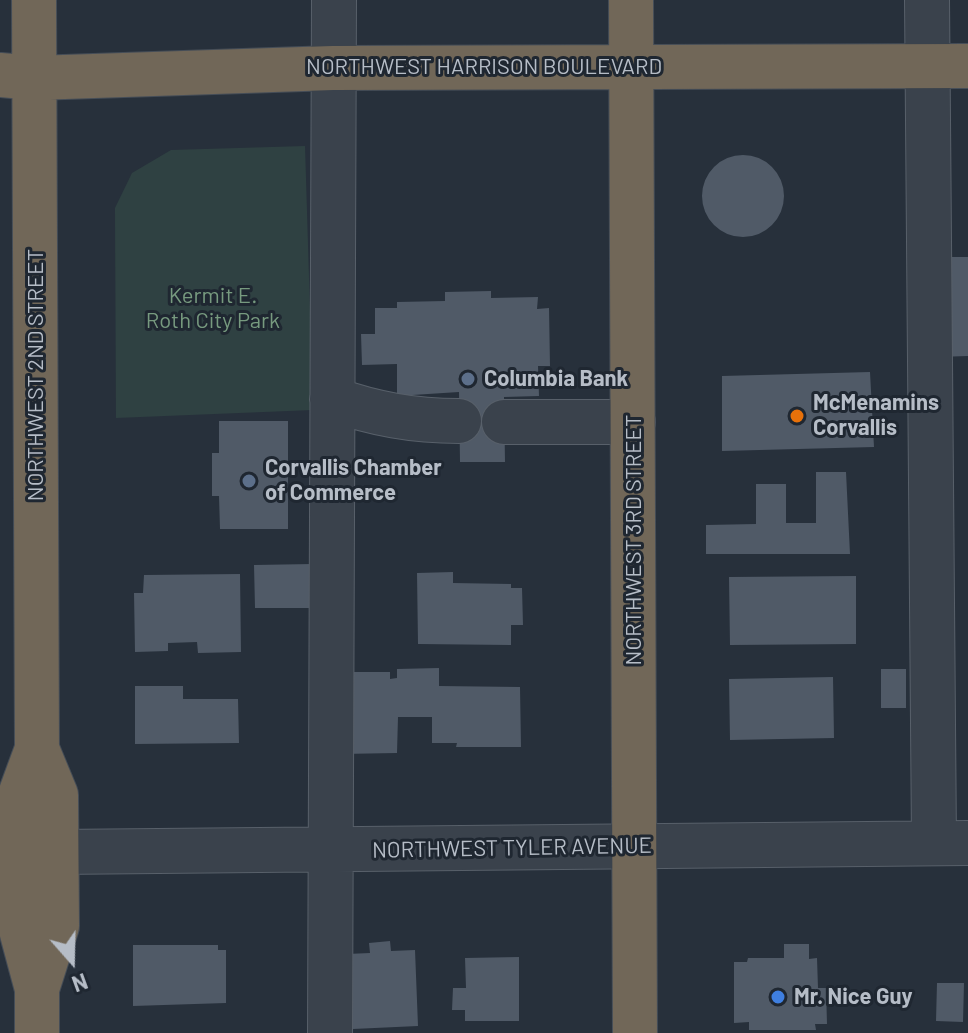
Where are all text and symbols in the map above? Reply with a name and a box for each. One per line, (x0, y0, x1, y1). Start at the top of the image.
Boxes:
street label: NORTHWEST HARRISON BOULEVARD (306, 54, 662, 80)
street label: NORTHWEST 2ND STREET (23, 249, 49, 501)
park label: Kermit E. Roth City Park (146, 283, 280, 334)
place label: Columbia Bank (484, 366, 628, 392)
marker: Columbia Bank (459, 370, 477, 388)
place label: McMenamins Corvallis (813, 390, 939, 442)
marker: McMenamins Corvallis (788, 407, 806, 425)
street label: NORTHWEST 3RD STREET (621, 415, 647, 665)
place label: Corvallis Chamber of Commerce (265, 455, 442, 506)
marker: Corvallis Chamber of Commerce (240, 472, 258, 490)
street label: NORTHWEST TYLER AVENUE (372, 832, 652, 864)
north arrow (32, 921, 112, 1001)
text: N (69, 969, 92, 998)
place label: Mr. Nice Guy (794, 984, 912, 1010)
marker: Mr. Nice Guy (769, 988, 787, 1006)

